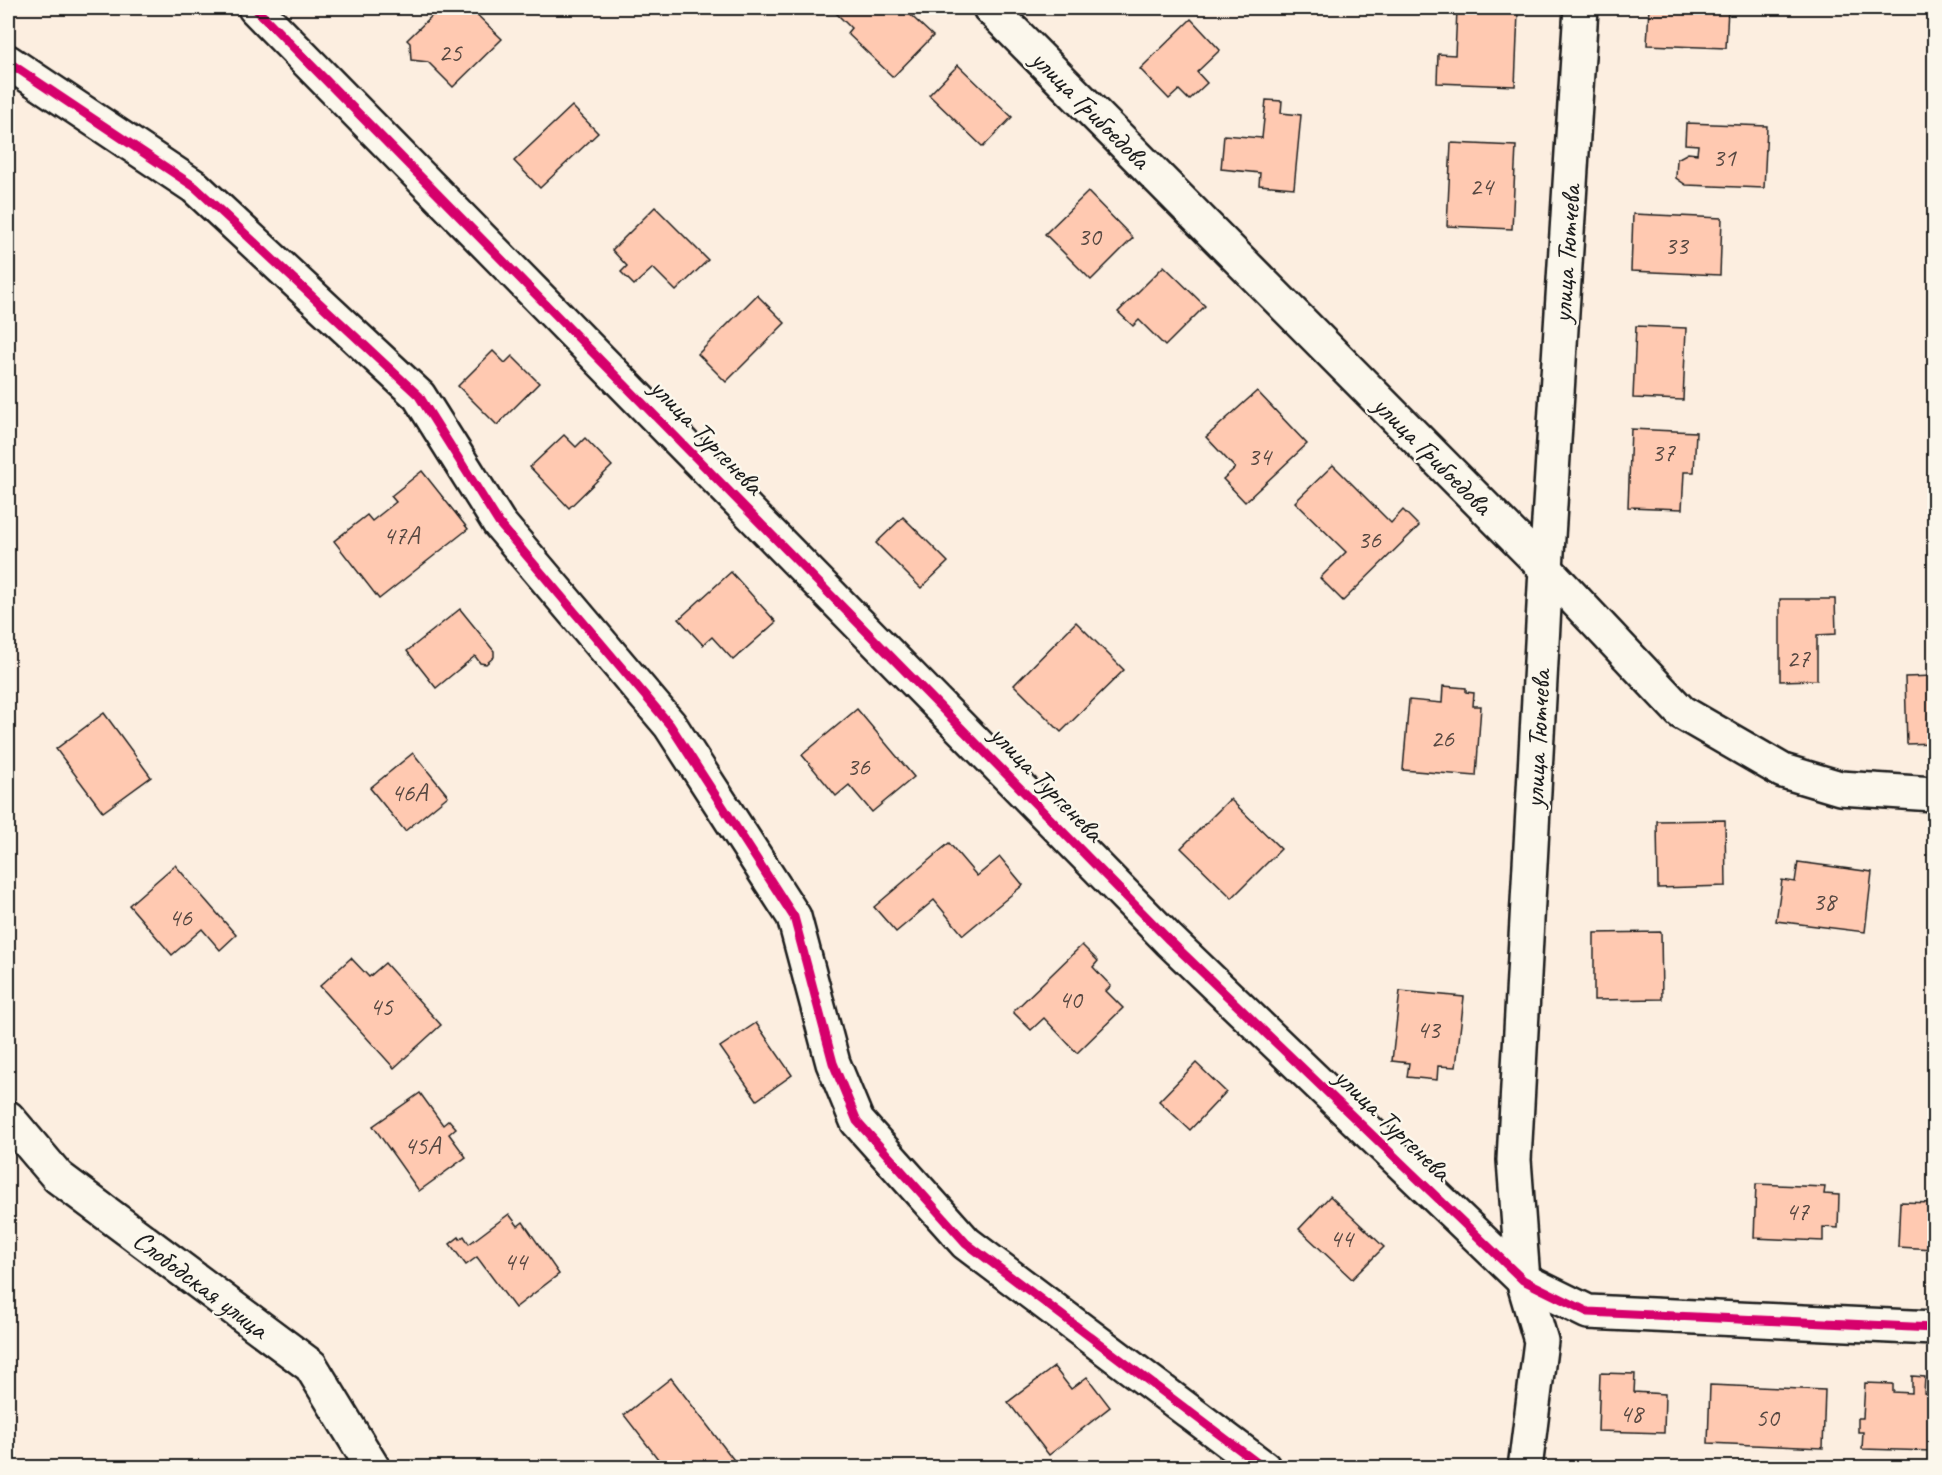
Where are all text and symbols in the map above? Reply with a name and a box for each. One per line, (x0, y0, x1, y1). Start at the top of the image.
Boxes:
house number: 25 (438, 36, 463, 69)
street label: улица Грибоедова (1022, 40, 1159, 177)
house number: 31 (1712, 141, 1737, 174)
house number: 24 (1469, 170, 1495, 203)
street label: улица Тютчева (1544, 181, 1588, 326)
house number: 30 (1077, 220, 1103, 253)
house number: 33 (1664, 229, 1690, 262)
street label: улица Тургенева (641, 369, 773, 503)
street label: улица Грибоедова (1364, 386, 1501, 523)
house number: 37 (1651, 436, 1676, 469)
house number: 34 (1247, 440, 1273, 473)
house number: 47А (383, 519, 421, 552)
house number: 36 (1357, 523, 1382, 556)
house number: 27 (1786, 642, 1811, 675)
street label: улица Тютчева (1516, 667, 1558, 811)
street label: улица Тургенева (981, 716, 1113, 850)
house number: 26 (1430, 722, 1455, 755)
house number: 36 (846, 750, 871, 783)
house number: 46А (391, 776, 429, 809)
house number: 38 (1812, 885, 1838, 918)
house number: 46 (168, 901, 193, 934)
house number: 40 (1058, 983, 1084, 1016)
house number: 45 (369, 990, 394, 1023)
house number: 43 (1416, 1013, 1442, 1046)
street label: улица Тургенева (1326, 1058, 1460, 1190)
house number: 45А (404, 1129, 442, 1162)
house number: 47 (1785, 1195, 1810, 1228)
street label: Слободская улица (126, 1222, 277, 1347)
house number: 44 (1329, 1222, 1355, 1255)
house number: 44 (503, 1245, 529, 1278)
house number: 48 (1619, 1397, 1645, 1430)
house number: 50 (1755, 1401, 1781, 1434)

